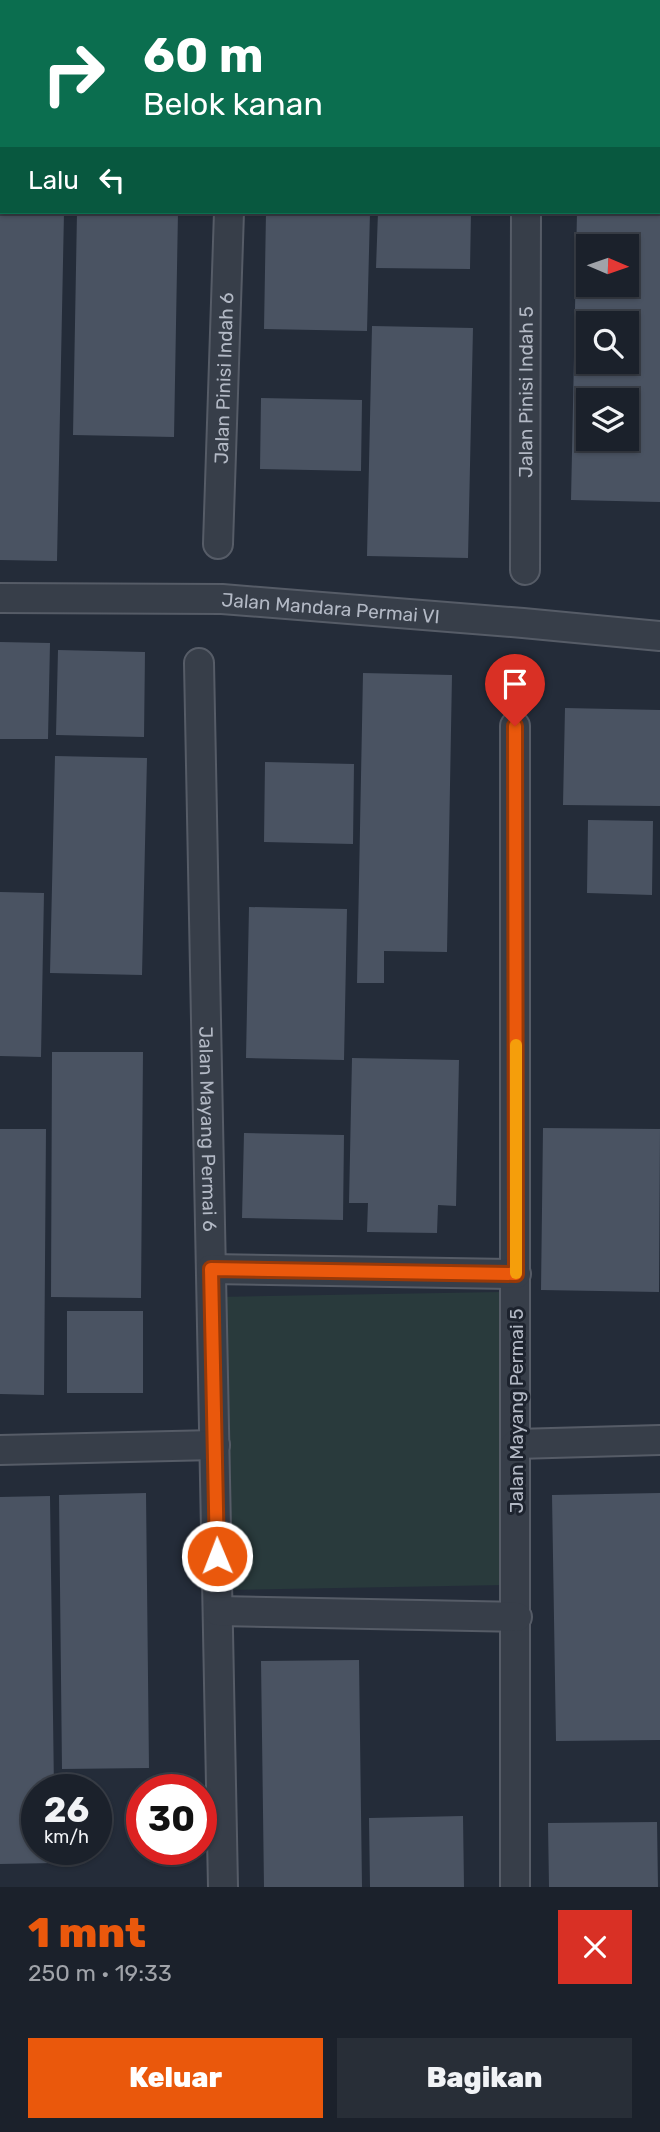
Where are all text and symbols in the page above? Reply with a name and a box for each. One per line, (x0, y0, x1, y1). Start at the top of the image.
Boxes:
text: 60 m (143, 26, 264, 84)
icon: right (28, 28, 119, 119)
text: Belok kanan (143, 85, 323, 123)
icon: left (93, 161, 131, 199)
text: Lalu (28, 165, 79, 196)
north arrow (576, 234, 639, 298)
map controls (576, 234, 639, 451)
street label: Jalan Pinisi Indah 6 (210, 292, 238, 464)
street label: Jalan Pinisi Indah 5 (514, 306, 538, 478)
button: search (576, 311, 639, 374)
button: layers (576, 388, 639, 451)
street label: Jalan Mandara Permai VI (221, 588, 441, 628)
pin (485, 654, 545, 726)
icon: arrive (496, 665, 534, 703)
street label: Jalan Mayang Permai 6 (194, 1026, 221, 1232)
street label: Jalan Mayang Permai 5 (505, 1308, 528, 1514)
position arrow (180, 1519, 254, 1593)
speed limit sign: 30 (126, 1774, 217, 1865)
text: 26 (44, 1789, 89, 1831)
text: km/h (44, 1826, 89, 1848)
text: 1 mnt (28, 1908, 146, 1958)
button: close (558, 1910, 632, 1984)
text: 250 m · 19:33 (28, 1959, 172, 1987)
button: Keluar (28, 2038, 323, 2118)
button: Bagikan (337, 2038, 632, 2118)

